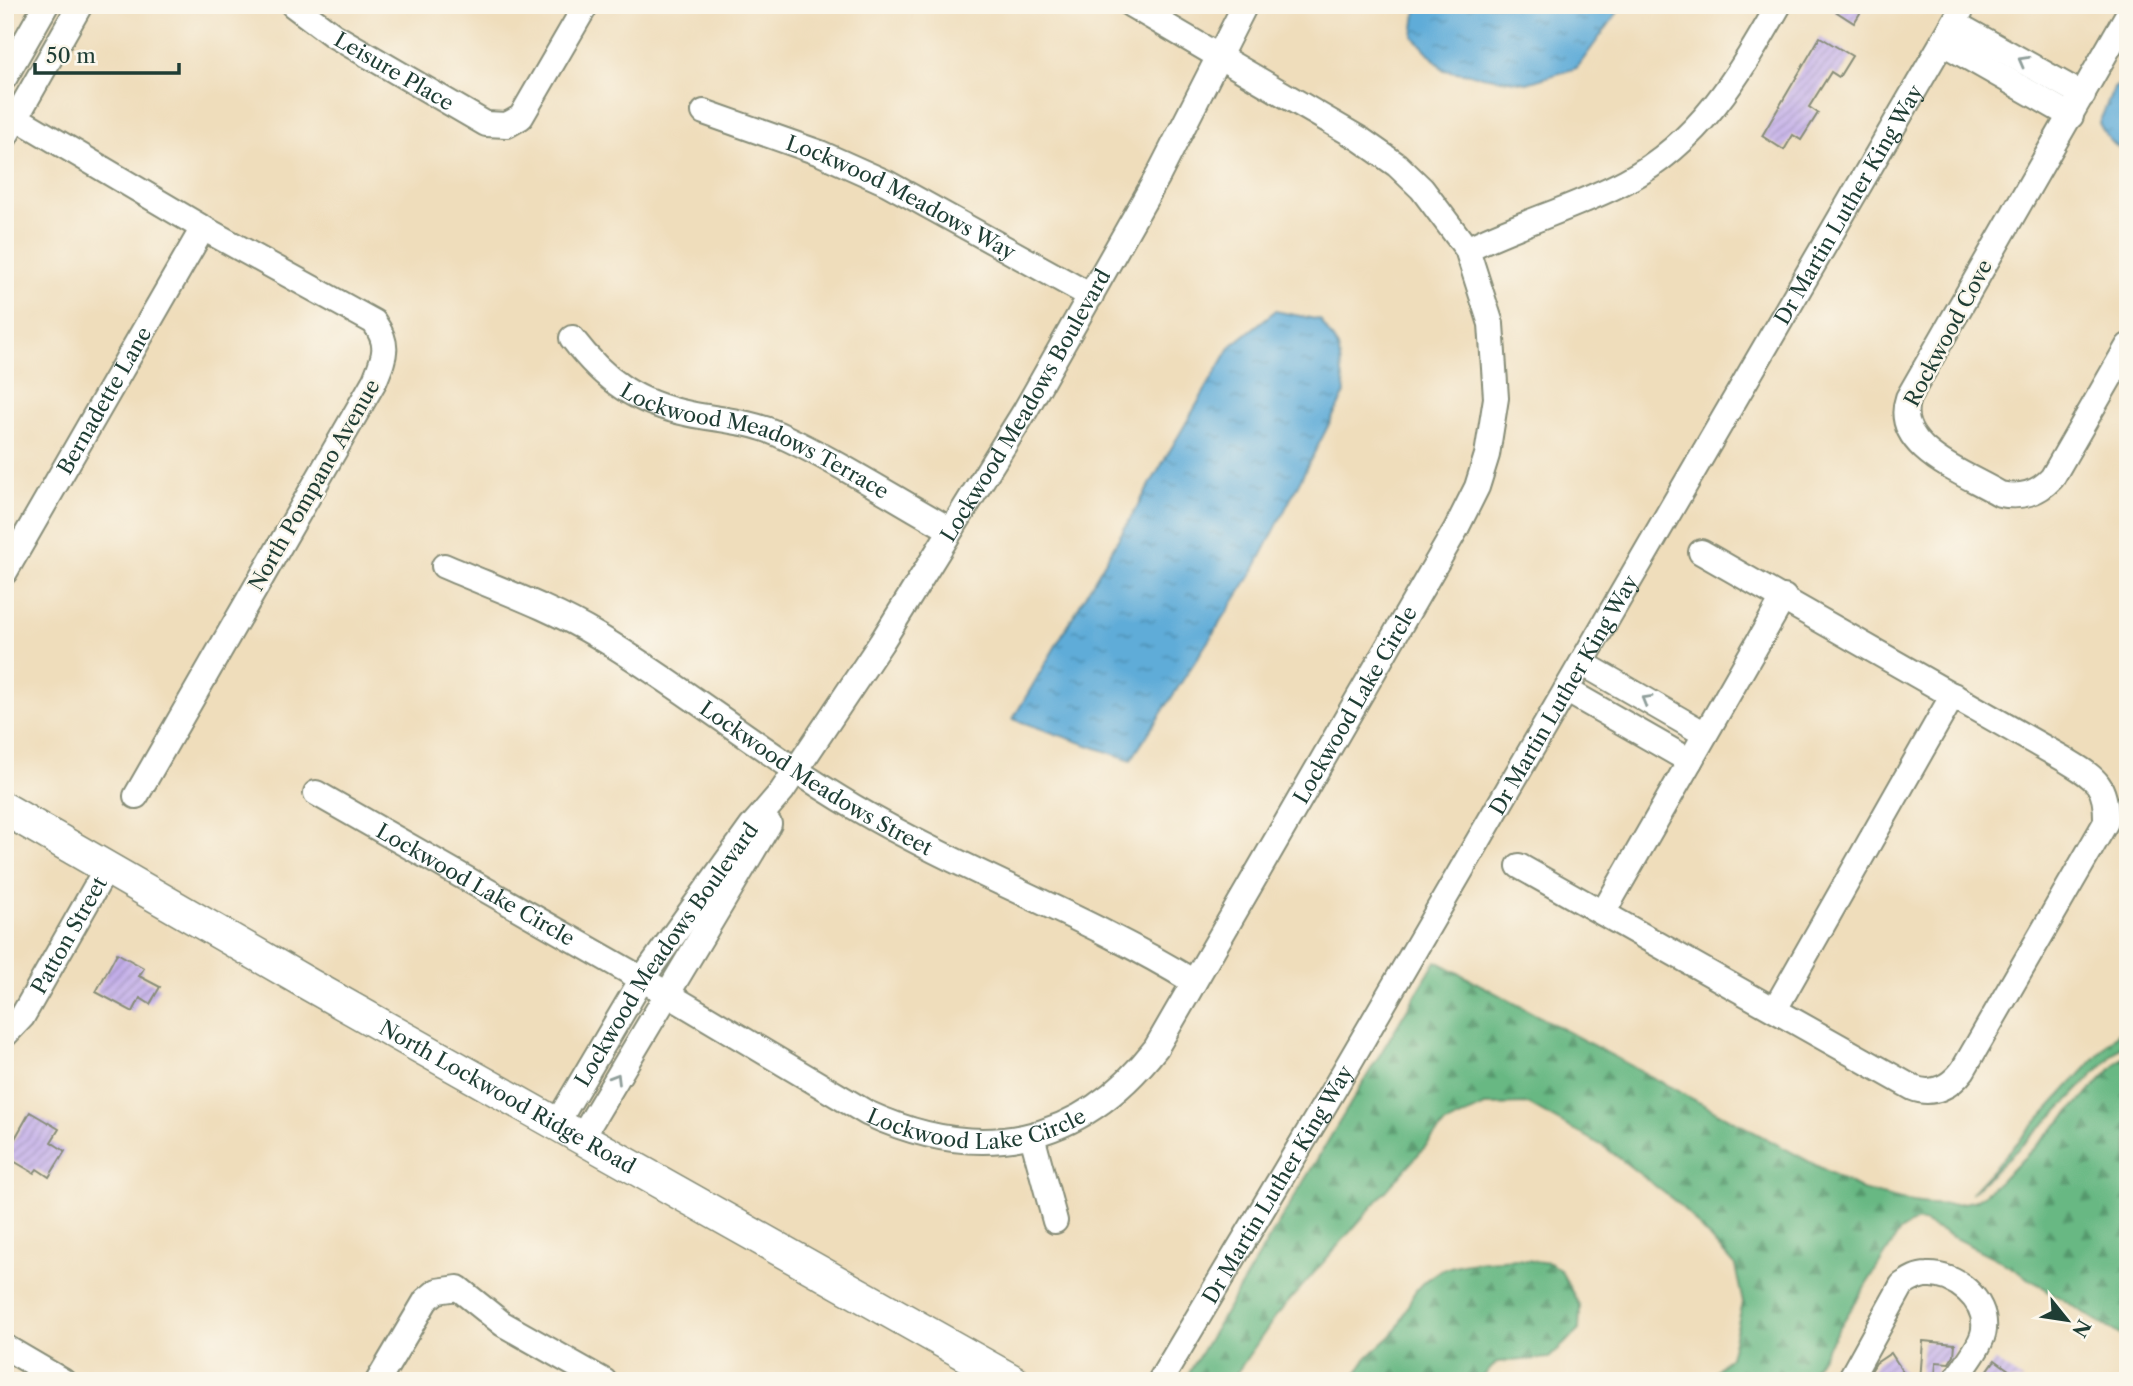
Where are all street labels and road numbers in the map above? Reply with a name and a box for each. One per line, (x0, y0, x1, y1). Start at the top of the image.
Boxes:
street label: Leisure Place (330, 26, 459, 115)
street label: Dr Martin Luther King Way (1769, 80, 1928, 329)
street label: Lockwood Meadows Way (783, 130, 1020, 264)
street label: Rockwood Cove (1899, 255, 1997, 411)
street label: Lockwood Meadows Boulevard (935, 264, 1115, 546)
street label: Bernadette Lane (52, 322, 156, 479)
street label: North Pompano Avenue (243, 375, 385, 595)
street label: Lockwood Meadows Terrace (616, 377, 893, 504)
street label: Dr Martin Luther King Way (1484, 570, 1643, 819)
street label: Lockwood Lake Circle (1288, 601, 1421, 808)
street label: Lockwood Meadows Street (695, 695, 937, 860)
street label: Lockwood Meadows Boulevard (569, 817, 763, 1091)
street label: Lockwood Lake Circle (372, 818, 579, 951)
street label: Patton Street (25, 871, 112, 998)
street label: North Lockwood Ridge Road (375, 1014, 640, 1178)
street label: Dr Martin Luther King Way (1197, 1060, 1358, 1308)
street label: Lockwood Lake Circle (863, 1095, 1087, 1121)

